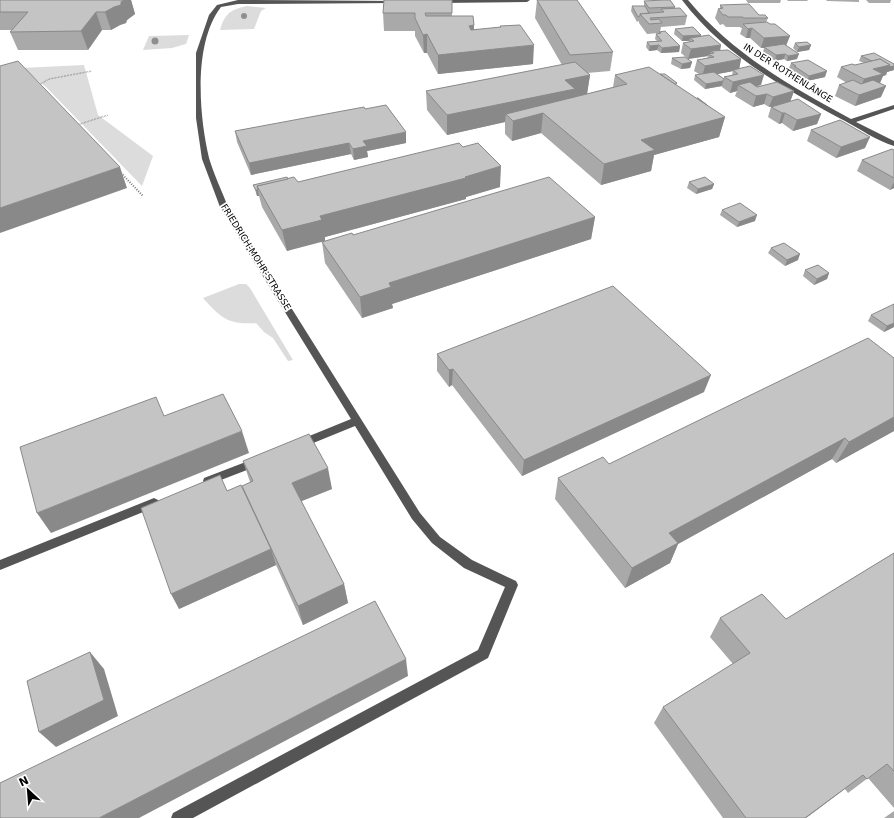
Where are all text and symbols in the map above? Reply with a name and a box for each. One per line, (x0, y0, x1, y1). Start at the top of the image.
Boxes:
street label: IN DER ROTHENLÄNGE (742, 42, 834, 105)
street label: FRIEDRICH-MOHR-STRASSE (219, 202, 293, 312)
north arrow (8, 770, 48, 810)
text: N (17, 774, 31, 789)

